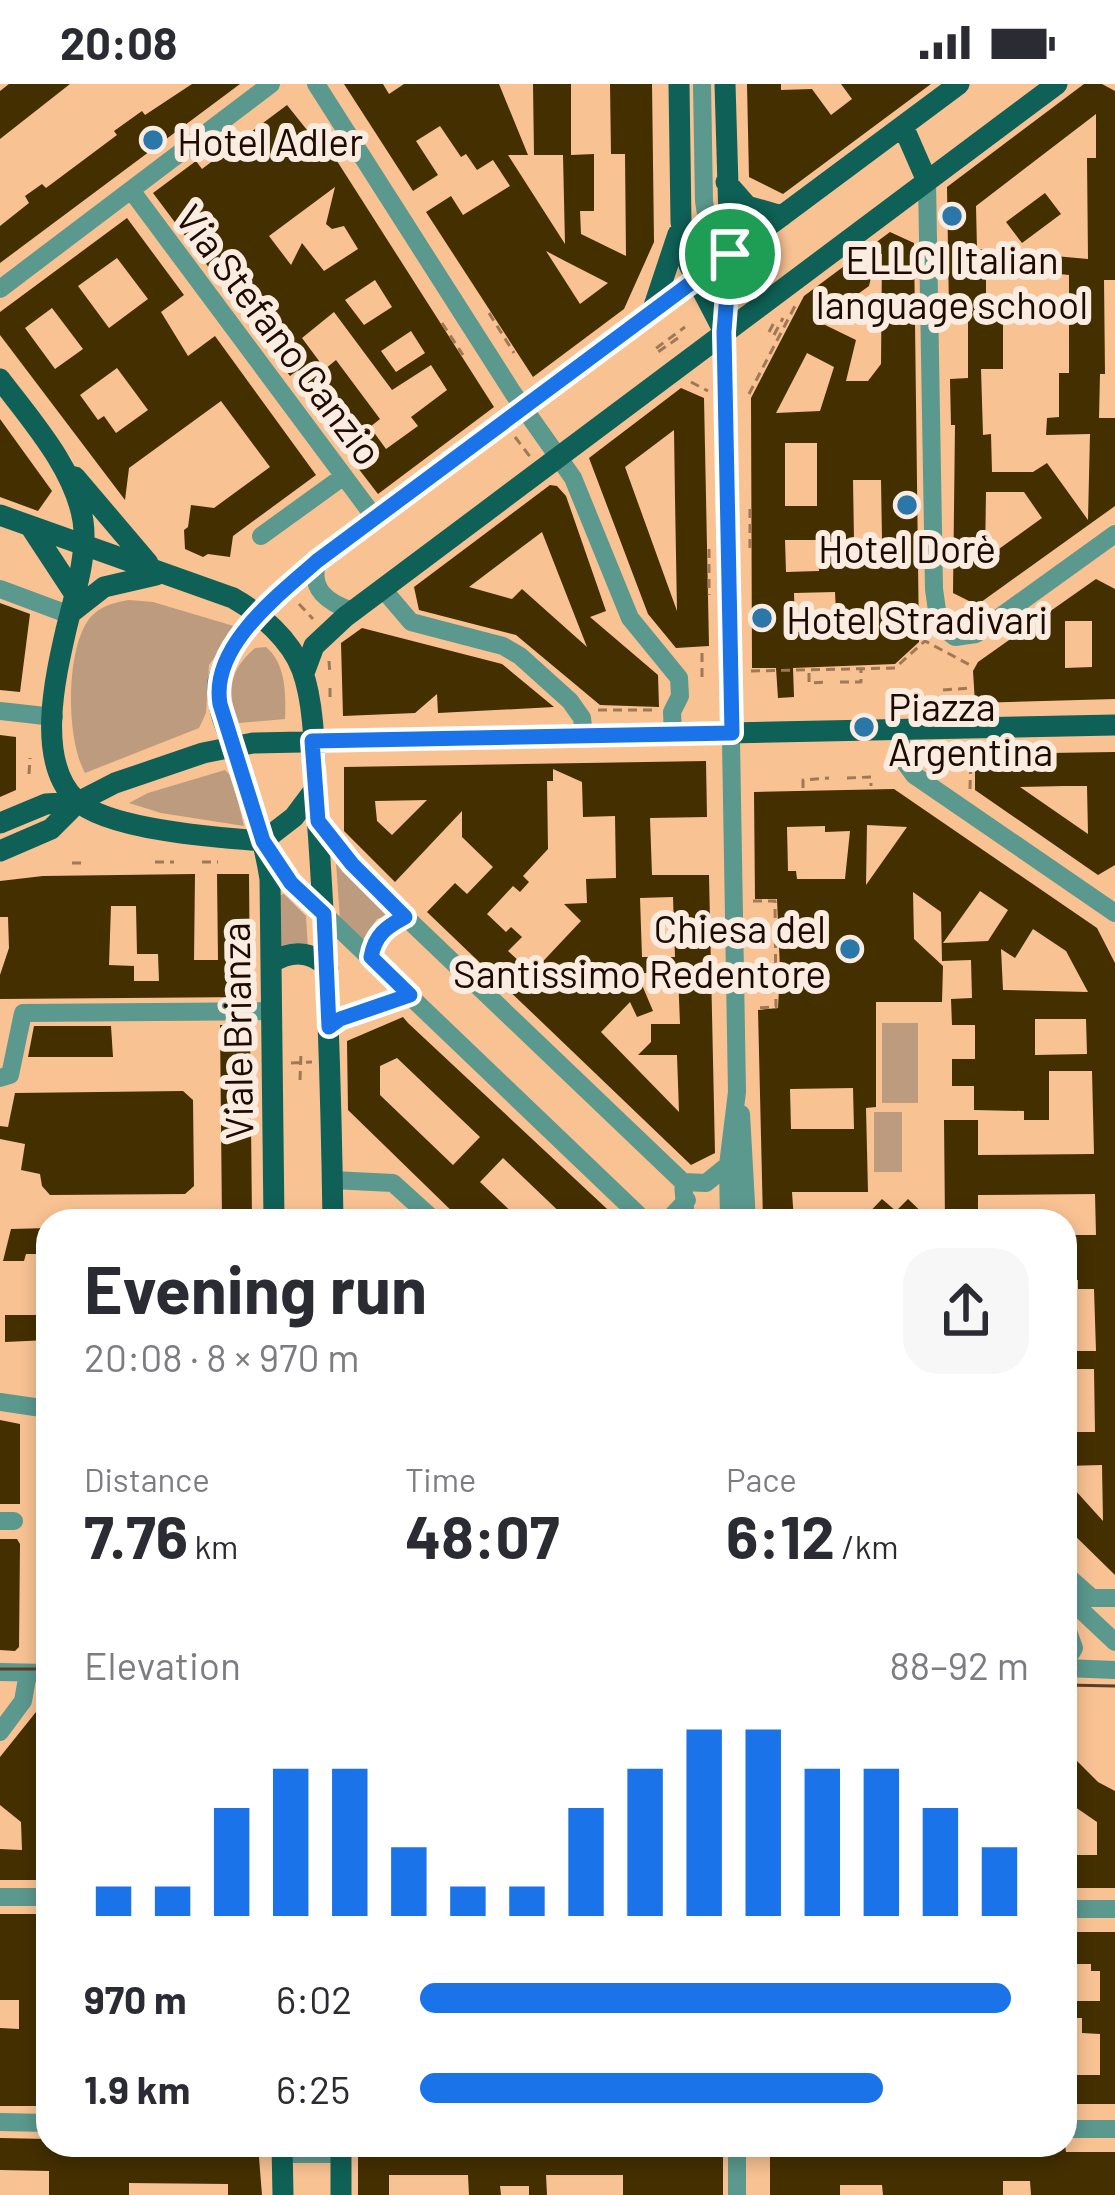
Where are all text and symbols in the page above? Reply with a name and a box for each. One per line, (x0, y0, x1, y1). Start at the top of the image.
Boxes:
text: 20:08 (60, 15, 177, 69)
place label: Hotel Adler (177, 117, 363, 164)
marker: Hotel Adler (140, 127, 166, 153)
street label: Via Stefano Canzio (167, 195, 393, 473)
pin (679, 203, 781, 305)
marker: ELLCI Italian language school (939, 203, 965, 229)
icon: arrive (697, 221, 763, 287)
place label: ELLCI Italian language school (816, 235, 1088, 327)
marker: Hotel Dorè (894, 492, 920, 518)
place label: Hotel Dorè (818, 524, 996, 571)
place label: Hotel Stradivari (786, 595, 1048, 642)
marker: Hotel Stradivari (749, 605, 775, 631)
place label: Piazza Argentina (888, 682, 1053, 774)
marker: Piazza Argentina (851, 714, 877, 740)
place label: Chiesa del Santissimo Redentore (453, 904, 826, 996)
street label: Viale Brianza (211, 922, 261, 1140)
marker: Chiesa del Santissimo Redentore (837, 936, 863, 962)
text: Evening run (84, 1248, 427, 1327)
button: share (903, 1248, 1029, 1374)
text: 20:08 · 8 × 970 m (84, 1333, 360, 1380)
text: Distance (84, 1459, 210, 1499)
text: Time (405, 1459, 476, 1499)
text: Pace (726, 1459, 797, 1499)
text: 7.76 (84, 1499, 188, 1571)
text: 48:07 (405, 1499, 560, 1571)
text: 6:12 (726, 1499, 835, 1571)
text: km (188, 1526, 238, 1566)
text: /km (835, 1526, 899, 1566)
text: Elevation (84, 1641, 241, 1688)
text: 88–92 m (890, 1641, 1029, 1688)
text: 970 m (84, 1975, 187, 2022)
text: 6:02 (276, 1975, 352, 2022)
text: 1.9 km (84, 2065, 190, 2112)
text: 6:25 (276, 2065, 350, 2112)

